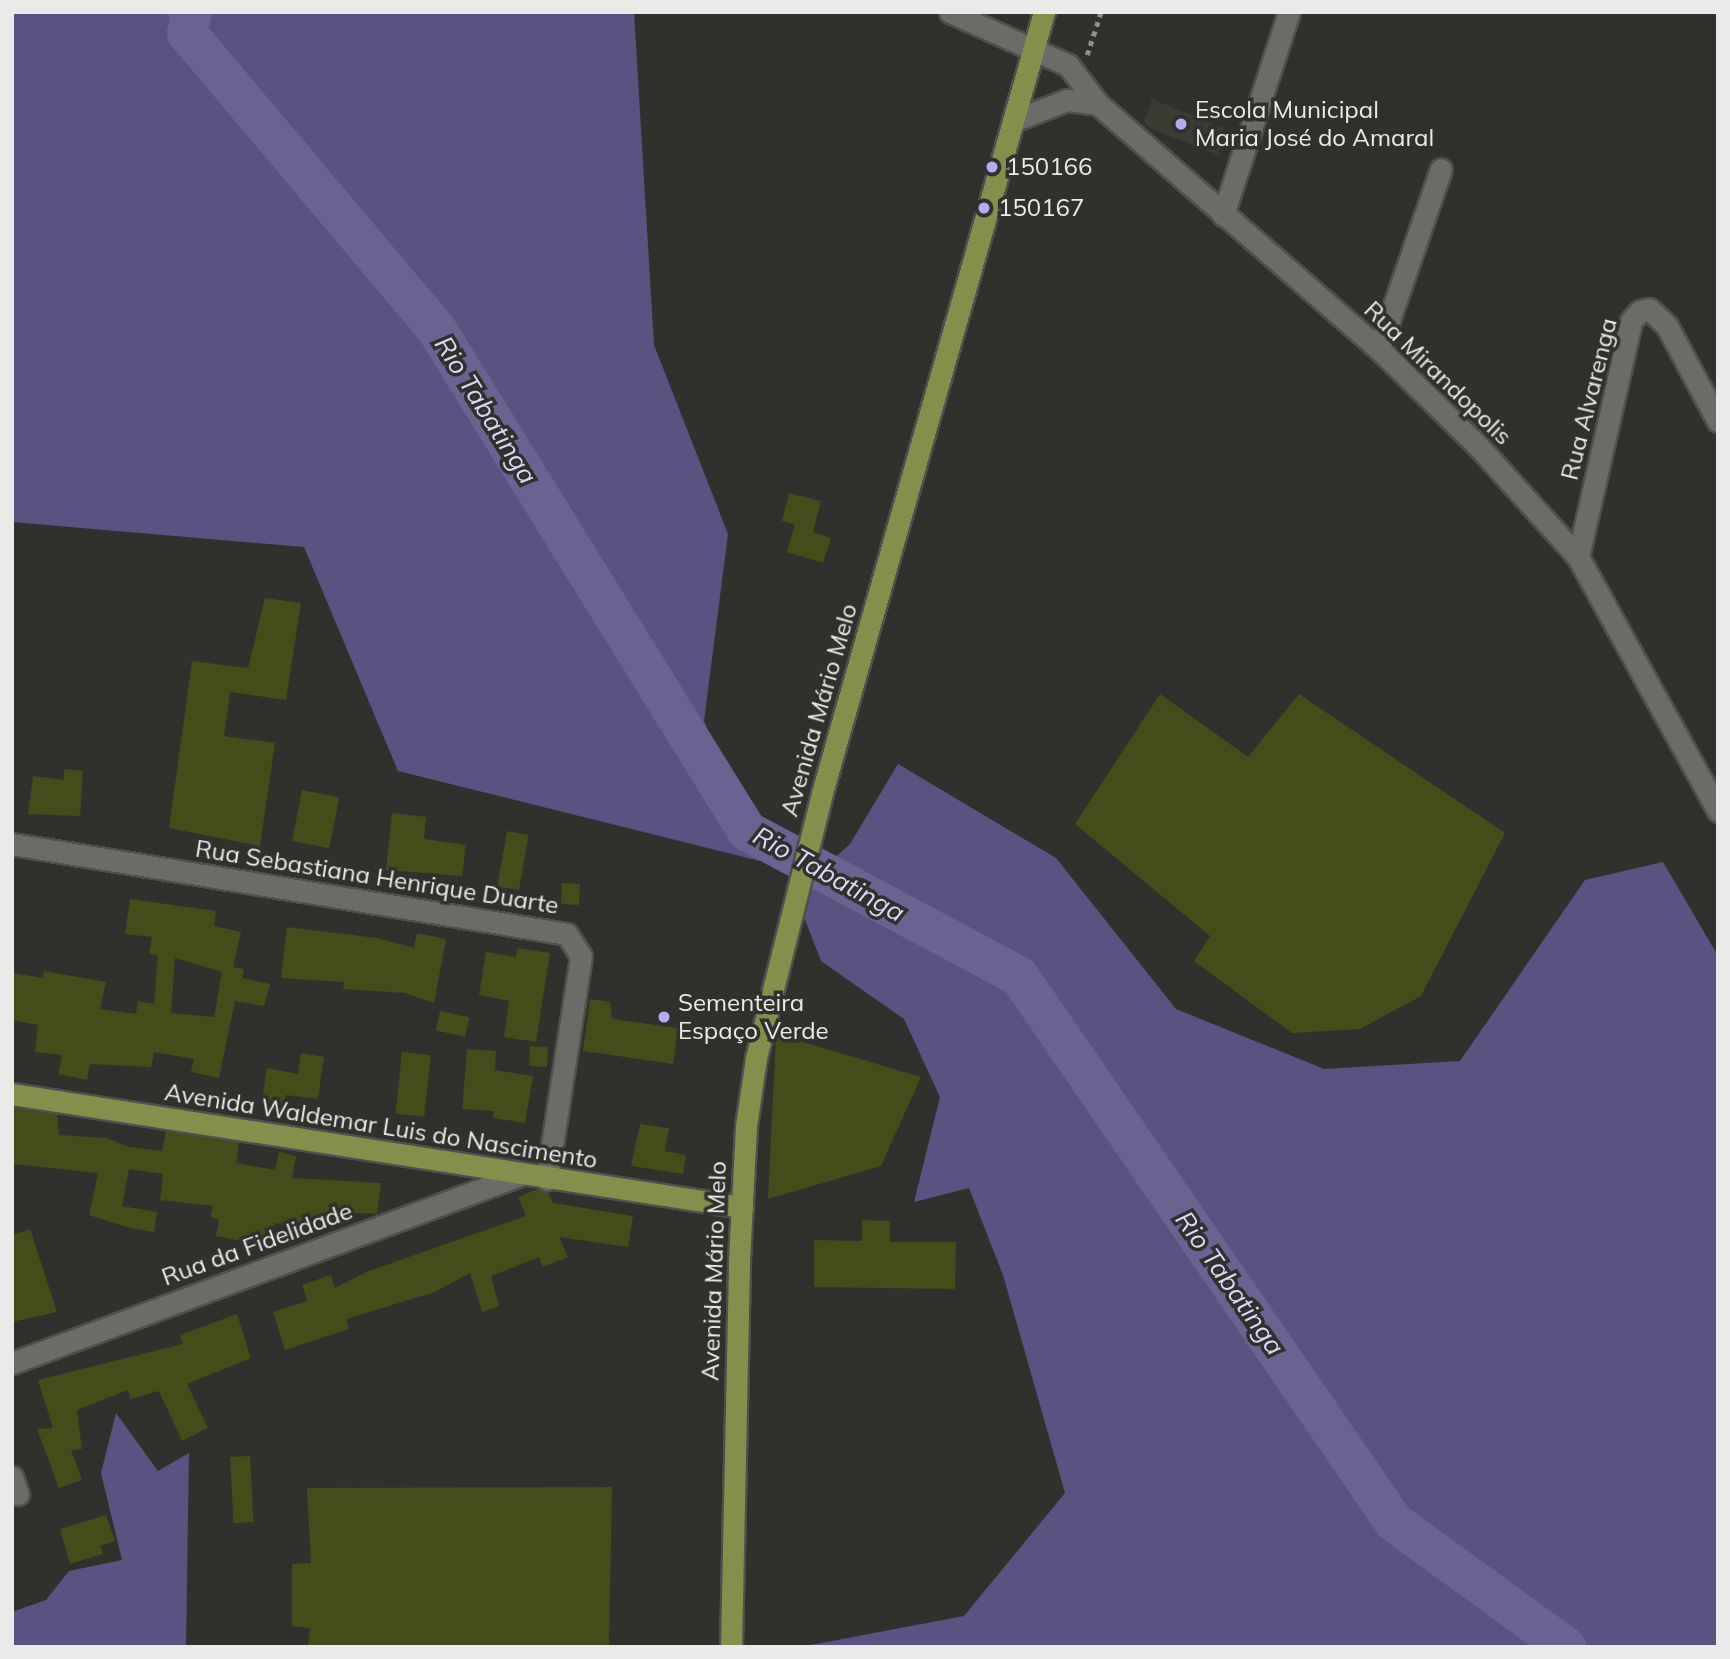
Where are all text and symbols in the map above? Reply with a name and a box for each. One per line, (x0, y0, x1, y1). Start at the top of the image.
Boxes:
place label: Escola Municipal Maria José do Amaral (1195, 96, 1434, 152)
marker: Escola Municipal Maria José do Amaral (1173, 116, 1189, 132)
place label: 150166 (1006, 153, 1092, 181)
marker: 150166 (984, 159, 1000, 175)
place label: 150167 (998, 194, 1084, 222)
marker: 150167 (976, 200, 992, 216)
street label: Rua Mirandopolis (1358, 295, 1518, 451)
street label: Rua Alvarenga (1555, 315, 1623, 483)
water label: Rio Tabatinga (428, 330, 544, 490)
street label: Avenida Mário Melo (775, 600, 863, 820)
water label: Rio Tabatinga (748, 820, 910, 928)
street label: Rua Sebastiana Henrique Duarte (193, 834, 561, 920)
place label: Sementeira Espaço Verde (678, 989, 829, 1045)
marker: Sementeira Espaço Verde (656, 1009, 672, 1025)
street label: Avenida Waldemar Luis do Nascimento (163, 1078, 599, 1174)
street label: Avenida Mário Melo (696, 1161, 732, 1381)
street label: Rua da Fidelidade (158, 1196, 356, 1292)
water label: Rio Tabatinga (1169, 1205, 1291, 1361)

